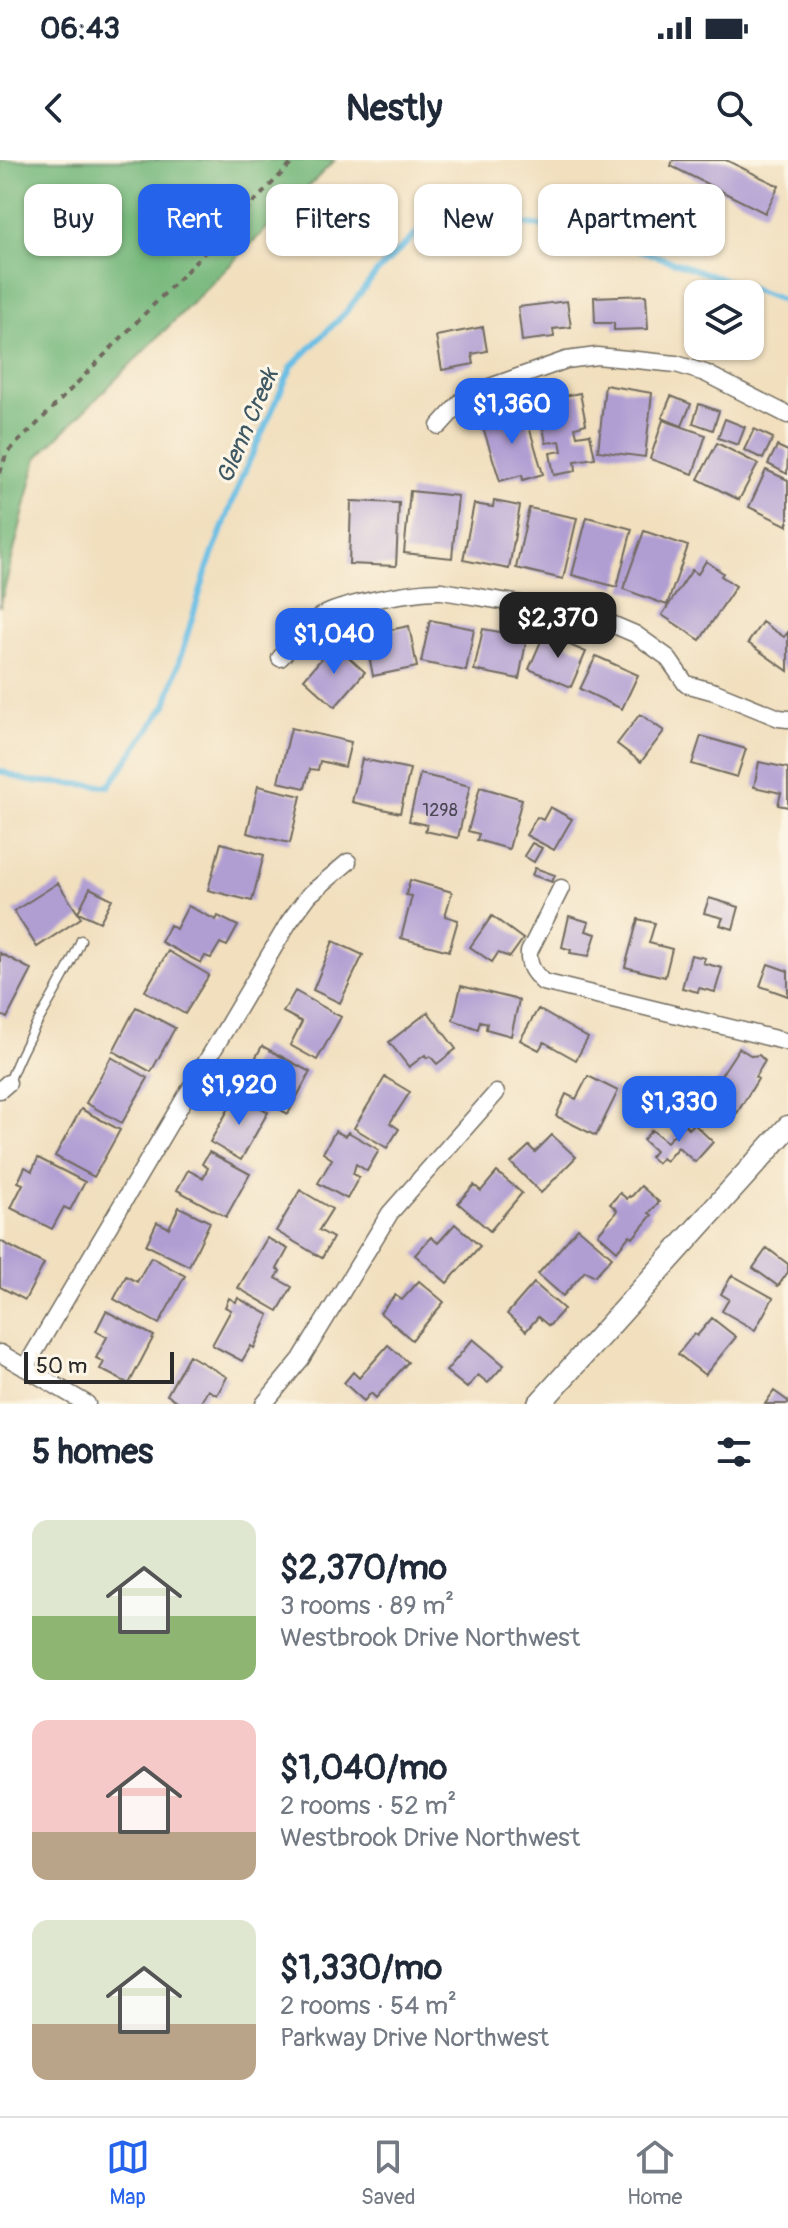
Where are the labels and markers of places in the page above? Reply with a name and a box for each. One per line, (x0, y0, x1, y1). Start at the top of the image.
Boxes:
pin: $1,360 (447, 378, 577, 446)
pin: $2,370 (493, 592, 623, 660)
pin: $1,040 (269, 608, 399, 676)
pin: $1,920 (174, 1059, 304, 1127)
pin: $1,330 (614, 1076, 744, 1144)

